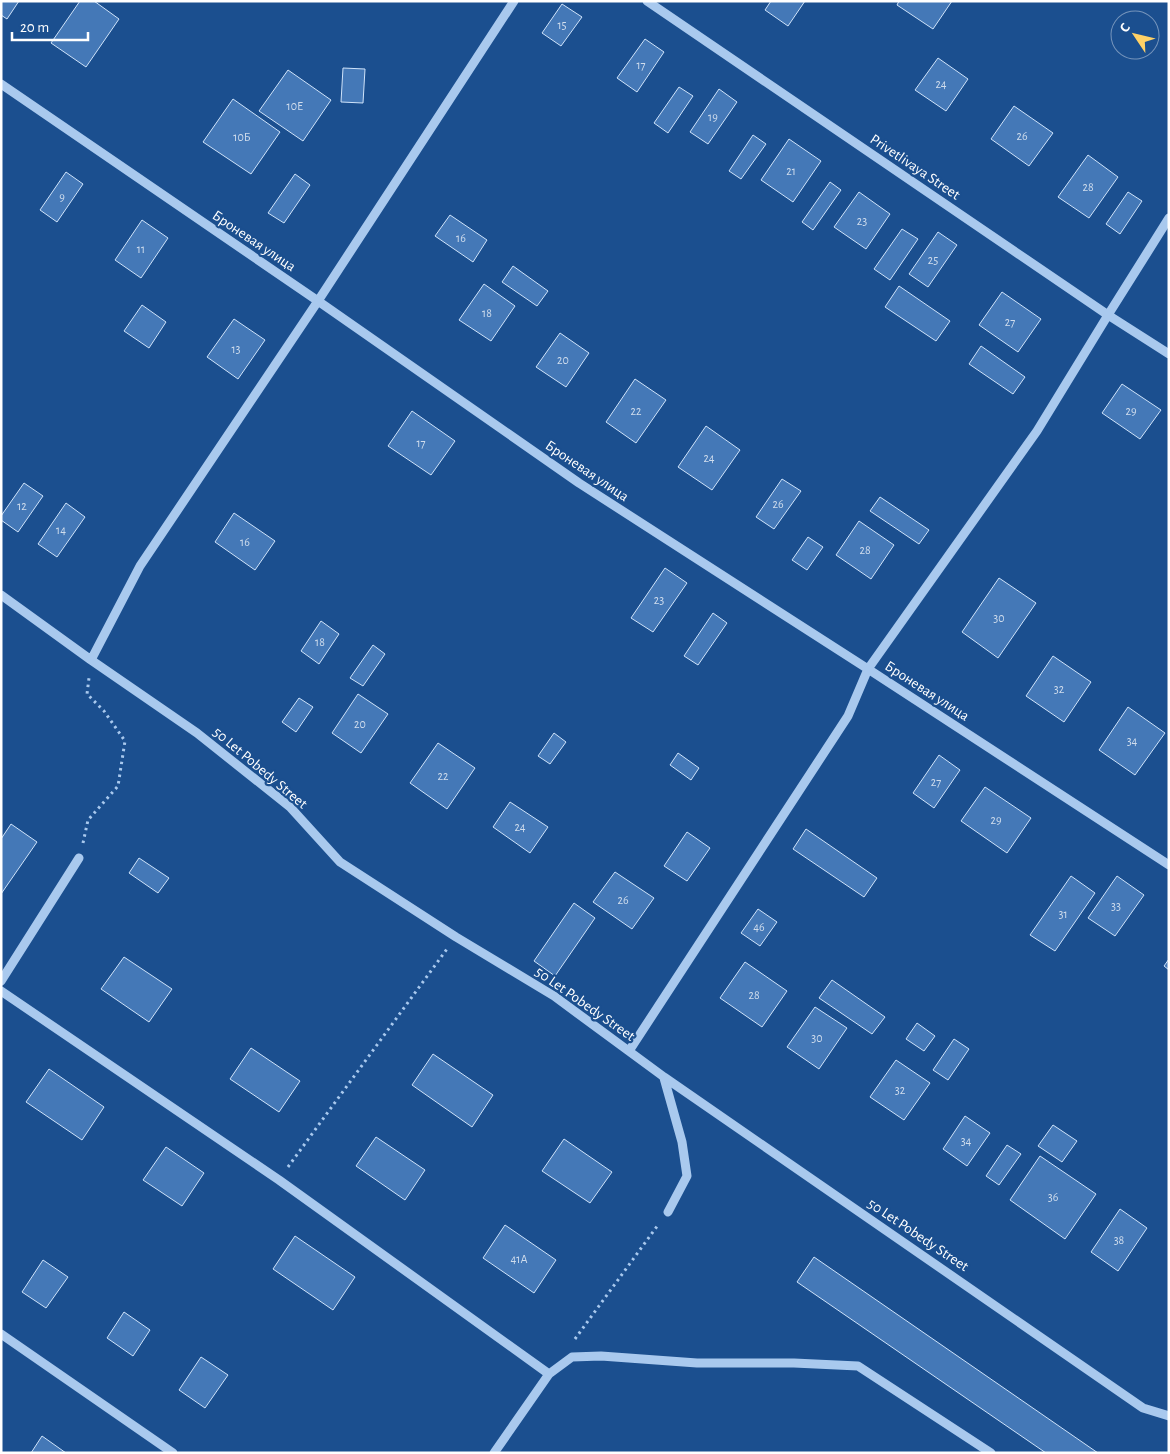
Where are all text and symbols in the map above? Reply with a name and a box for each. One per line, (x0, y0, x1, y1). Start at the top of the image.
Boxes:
scale bar (12, 10, 89, 42)
north arrow (1110, 10, 1160, 60)
house number: 15 (557, 19, 567, 31)
text: 20 m (20, 20, 49, 35)
text: С (1117, 21, 1133, 35)
house number: 17 (636, 59, 646, 71)
house number: 24 (935, 78, 947, 90)
house number: 10Е (287, 100, 303, 112)
house number: 19 (708, 111, 718, 123)
house number: 26 (1016, 130, 1028, 142)
house number: 10Б (233, 131, 251, 143)
street label: Privetlivaya Street (867, 131, 963, 203)
house number: 21 (786, 165, 796, 177)
house number: 28 (1082, 181, 1094, 193)
house number: 9 (59, 191, 65, 203)
street label: Броневая улица (210, 208, 299, 274)
house number: 23 (857, 215, 867, 227)
house number: 16 (456, 232, 466, 244)
house number: 11 (137, 243, 145, 255)
house number: 25 (928, 254, 938, 266)
house number: 18 (482, 307, 492, 319)
house number: 27 (1005, 316, 1015, 328)
house number: 13 (231, 343, 241, 355)
house number: 20 (557, 354, 569, 366)
house number: 22 (631, 405, 642, 417)
house number: 29 (1125, 405, 1137, 417)
house number: 17 (416, 437, 426, 449)
street label: Броневая улица (543, 438, 632, 504)
house number: 24 (703, 452, 715, 464)
house number: 26 (772, 498, 784, 510)
house number: 12 (17, 500, 27, 512)
house number: 14 (56, 524, 66, 536)
house number: 16 (240, 536, 250, 548)
house number: 28 (859, 544, 871, 556)
house number: 23 (654, 594, 664, 606)
house number: 30 (993, 612, 1005, 624)
house number: 18 (315, 636, 325, 648)
street label: Броневая улица (882, 658, 972, 724)
house number: 32 (1054, 683, 1065, 695)
house number: 20 (354, 718, 366, 730)
street label: 50 Let Pobedy Street (210, 724, 310, 812)
house number: 34 (1127, 735, 1138, 747)
house number: 22 (438, 770, 449, 782)
house number: 27 (931, 776, 941, 788)
house number: 29 (990, 814, 1002, 826)
house number: 24 (514, 821, 526, 833)
house number: 26 (617, 894, 629, 906)
house number: 33 (1111, 900, 1121, 912)
house number: 31 (1058, 908, 1068, 920)
house number: 46 (753, 921, 765, 933)
street label: 50 Let Pobedy Street (532, 964, 638, 1044)
house number: 28 (748, 989, 760, 1001)
house number: 30 (811, 1032, 823, 1044)
house number: 32 (895, 1084, 906, 1096)
house number: 34 (961, 1135, 972, 1147)
house number: 36 (1048, 1191, 1059, 1203)
street label: 50 Let Pobedy Street (865, 1196, 971, 1274)
house number: 38 (1114, 1234, 1125, 1246)
house number: 41А (511, 1253, 527, 1265)

